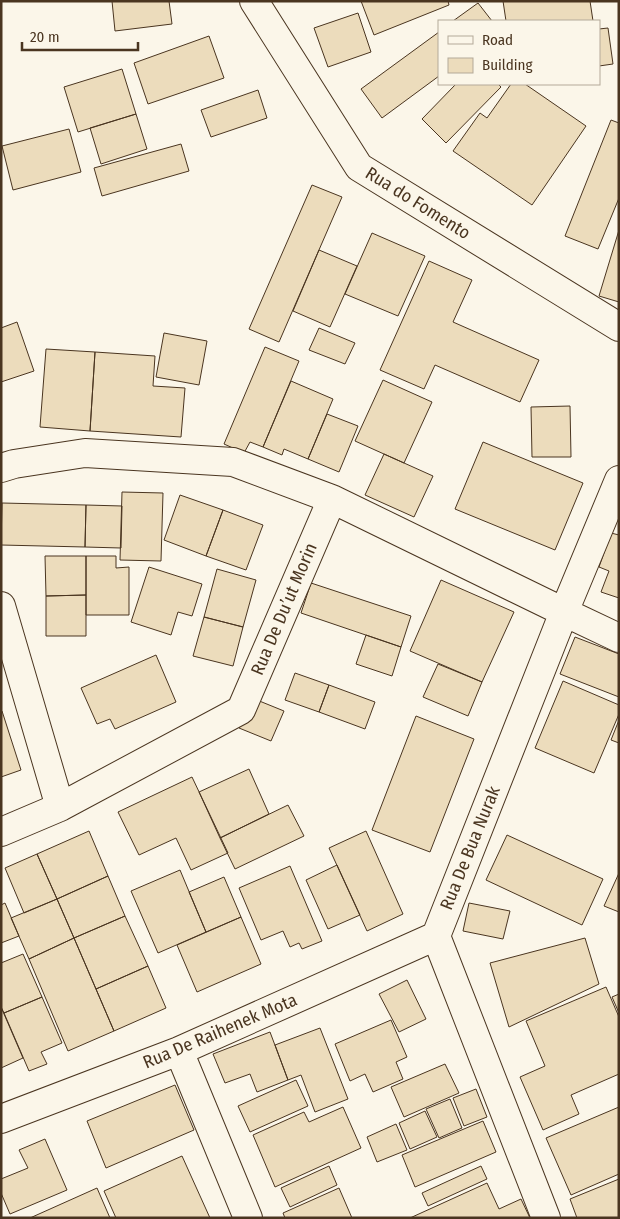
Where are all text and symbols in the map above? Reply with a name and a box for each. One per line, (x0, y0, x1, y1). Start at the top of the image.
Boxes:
scale bar (22, 20, 139, 52)
legend (438, 20, 600, 85)
text: 20 m (30, 28, 60, 46)
text: Road (482, 31, 513, 49)
text: Building (482, 56, 533, 74)
street label: Rua do Fomento (361, 162, 475, 244)
street label: Rua De Du’ut Morin (246, 539, 322, 679)
street label: Rua De Bua Nurak (435, 782, 505, 913)
street label: Rua De Raihenek Mota (140, 989, 300, 1073)

